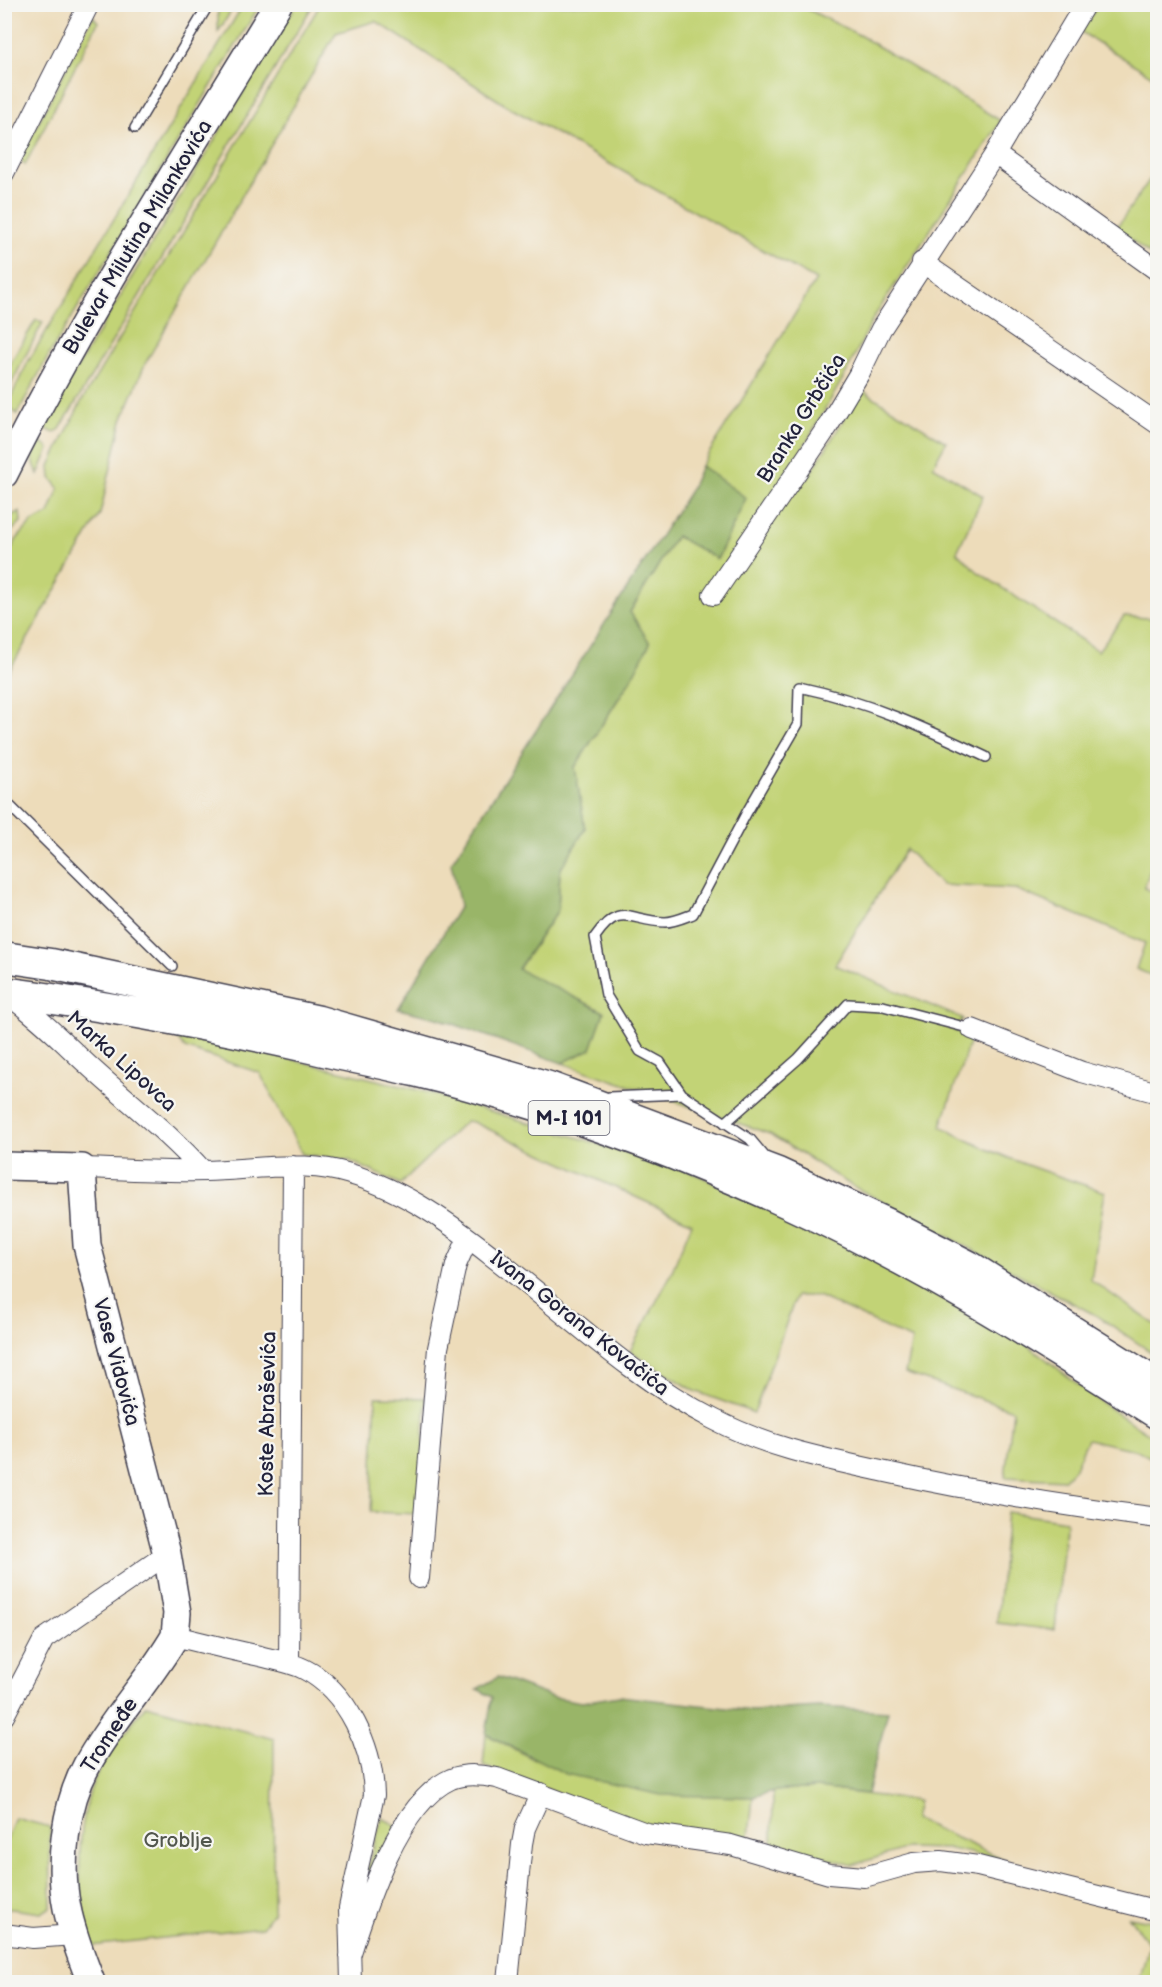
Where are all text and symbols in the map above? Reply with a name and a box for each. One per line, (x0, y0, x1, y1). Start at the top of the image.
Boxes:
street label: Bulevar Milutina Milankovića (57, 115, 218, 359)
street label: Branka Grbčića (752, 349, 851, 487)
street label: Marka Lipovca (62, 1006, 182, 1117)
road number: M-I 101 (528, 1101, 610, 1135)
street label: Ivana Gorana Kovačića (485, 1246, 674, 1401)
street label: Vase Vidovića (87, 1296, 146, 1429)
street label: Koste Abraševića (254, 1331, 281, 1497)
street label: Tromeđe (76, 1693, 143, 1778)
park label: Groblje (144, 1828, 212, 1853)

